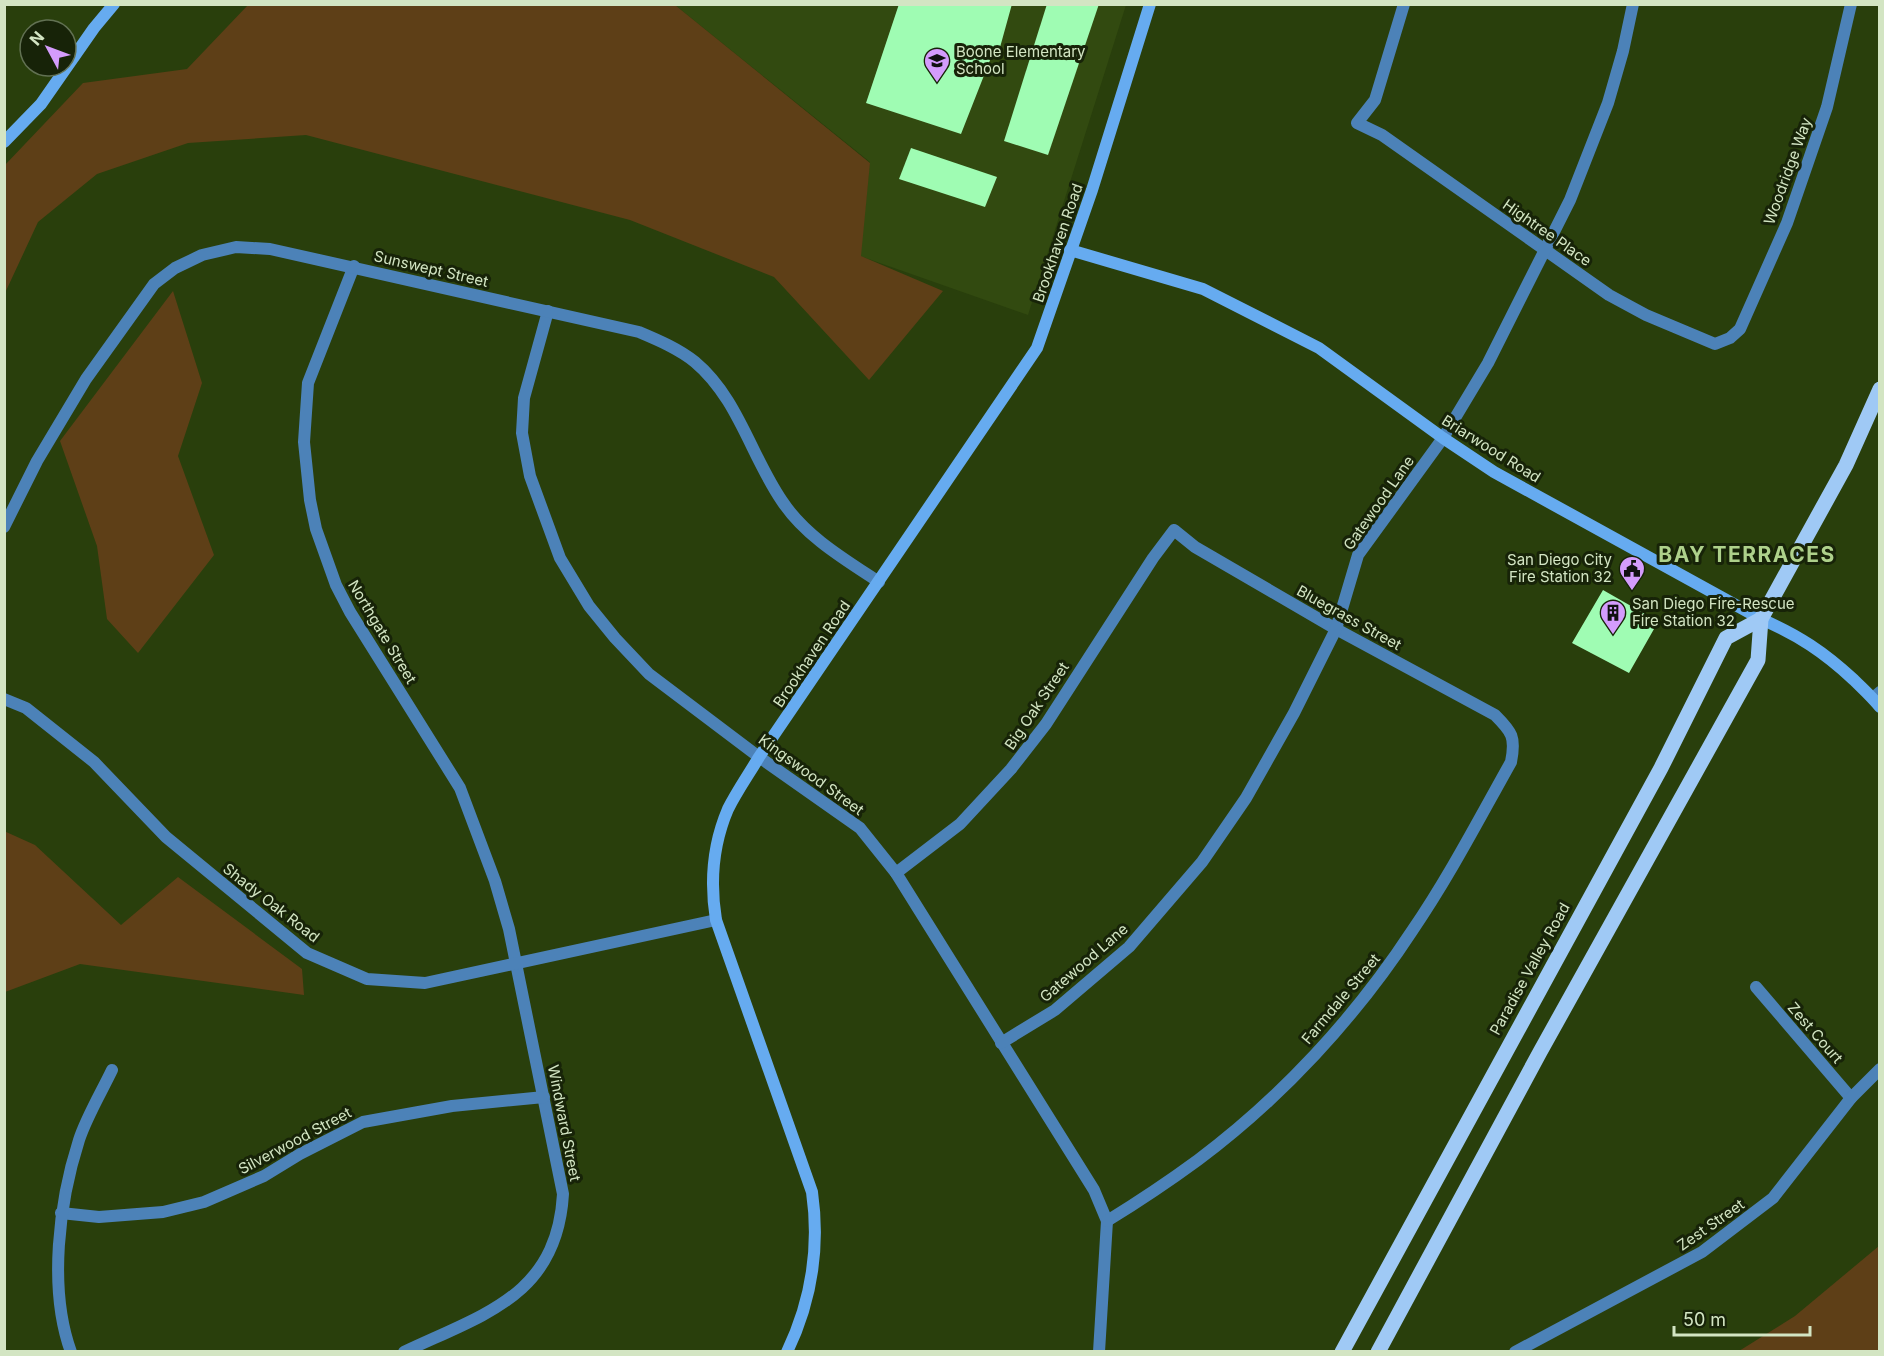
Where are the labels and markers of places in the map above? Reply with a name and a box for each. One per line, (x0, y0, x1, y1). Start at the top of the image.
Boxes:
place label: Boone Elementary School (956, 42, 1086, 78)
school or university icon: Boone Elementary School (922, 46, 952, 84)
place label: San Diego City Fire Station 32 (1507, 550, 1613, 586)
public building icon: San Diego City Fire Station 32 (1617, 554, 1647, 592)
place label: San Diego Fire-Rescue Fire Station 32 (1632, 594, 1795, 630)
building icon: San Diego Fire-Rescue Fire Station 32 (1598, 598, 1628, 636)

